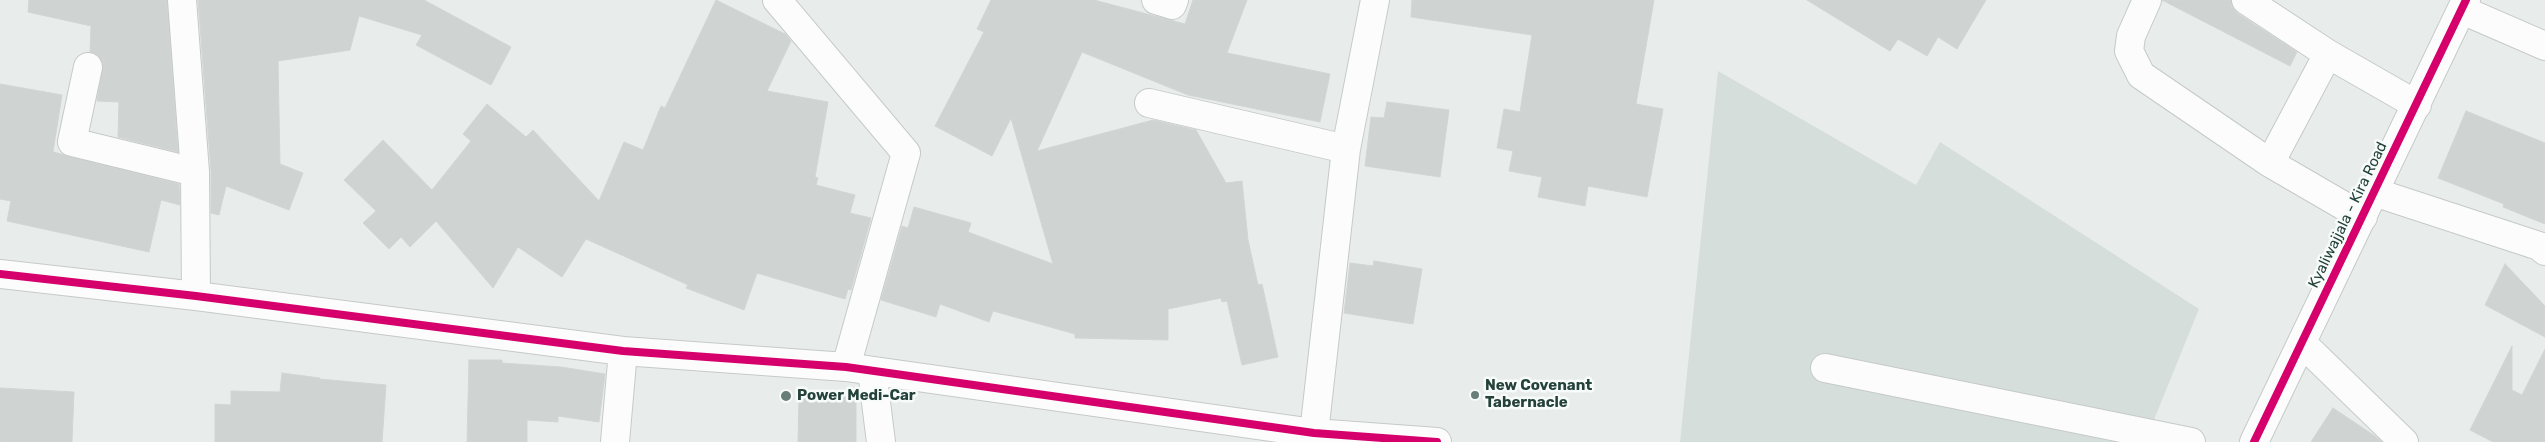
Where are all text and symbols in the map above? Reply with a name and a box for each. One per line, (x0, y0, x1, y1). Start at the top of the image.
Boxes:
street label: Kyaliwajjala - Kira Road (2305, 139, 2391, 291)
place label: New Covenant Tabernacle (1485, 377, 1592, 412)
place label: Power Medi-Car (797, 387, 916, 405)
marker: Power Medi-Car (779, 389, 793, 403)
marker: New Covenant Tabernacle (1469, 389, 1481, 401)

